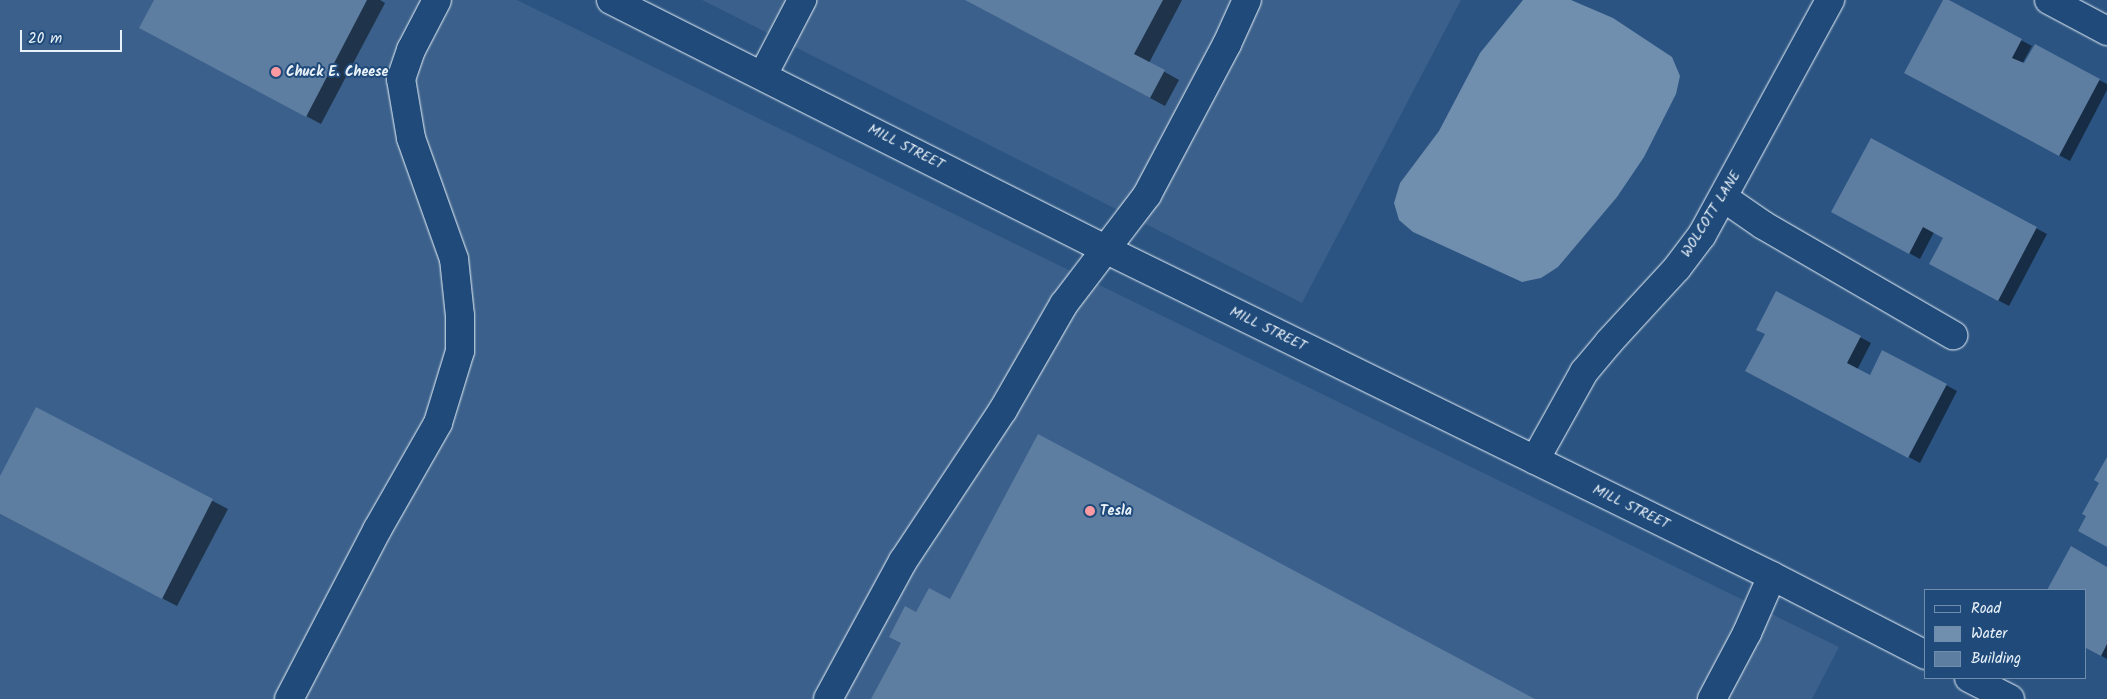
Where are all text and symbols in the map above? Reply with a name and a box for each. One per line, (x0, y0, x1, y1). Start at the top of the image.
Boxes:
scale bar (22, 20, 125, 52)
text: 20 m (28, 27, 62, 51)
place label: Chuck E. Cheese (286, 64, 388, 80)
marker: Chuck E. Cheese (270, 66, 282, 78)
street label: MILL STREET (865, 121, 947, 173)
street label: WOLCOTT LANE (1678, 168, 1744, 260)
street label: MILL STREET (1227, 303, 1309, 355)
street label: MILL STREET (1590, 481, 1672, 533)
place label: Tesla (1100, 503, 1132, 519)
marker: Tesla (1084, 505, 1096, 517)
legend (1924, 589, 2087, 679)
text: Road (1971, 597, 2001, 621)
text: Water (1971, 622, 2007, 646)
text: Building (1971, 647, 2021, 671)

